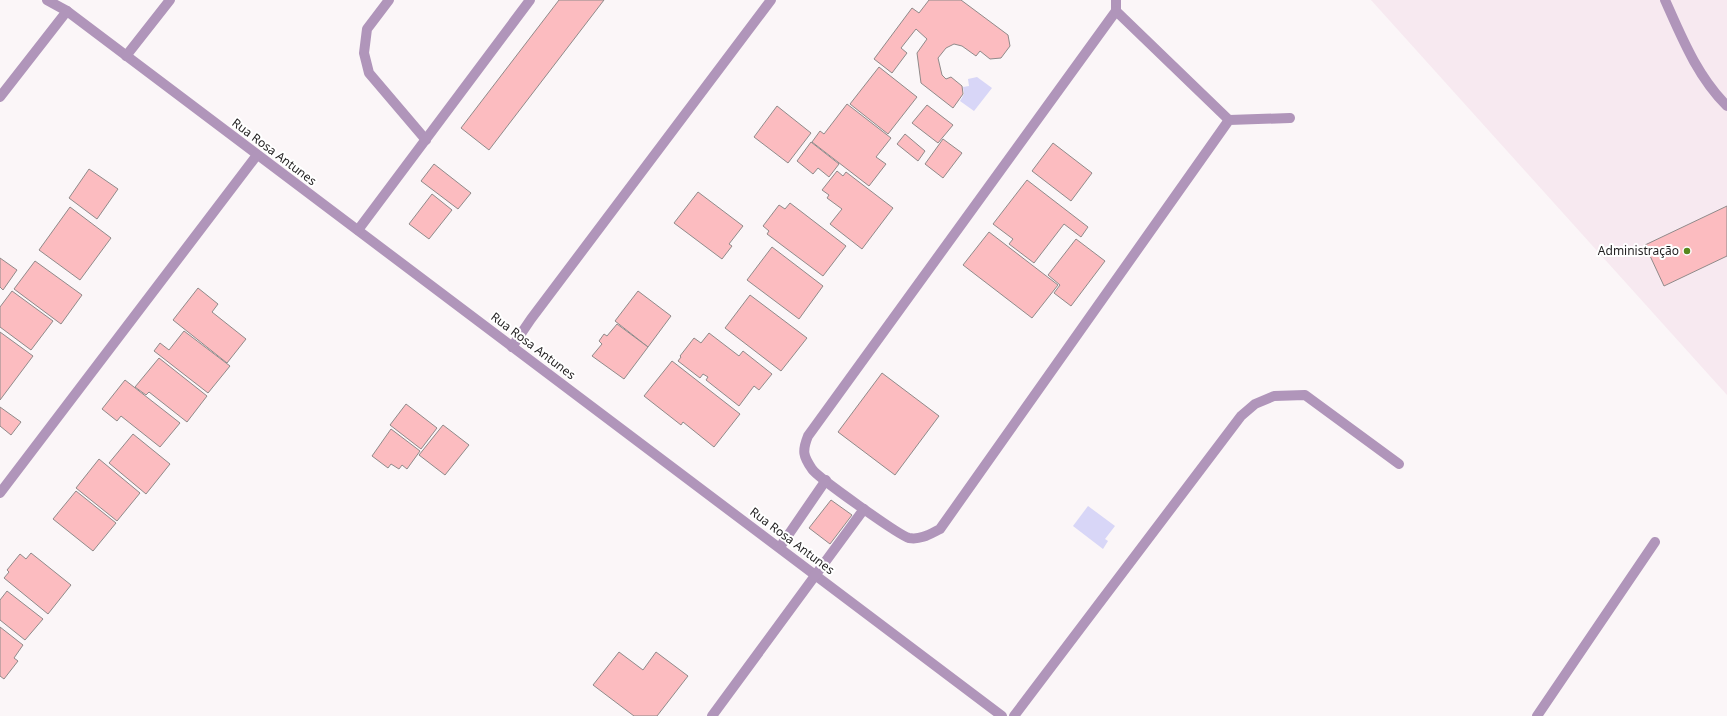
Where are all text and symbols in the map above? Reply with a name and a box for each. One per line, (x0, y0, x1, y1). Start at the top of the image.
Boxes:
street label: Rua Rosa Antunes (229, 114, 320, 189)
place label: Administração (1598, 242, 1679, 259)
marker: Administração (1682, 246, 1692, 256)
street label: Rua Rosa Antunes (488, 308, 579, 383)
street label: Rua Rosa Antunes (747, 503, 838, 578)

